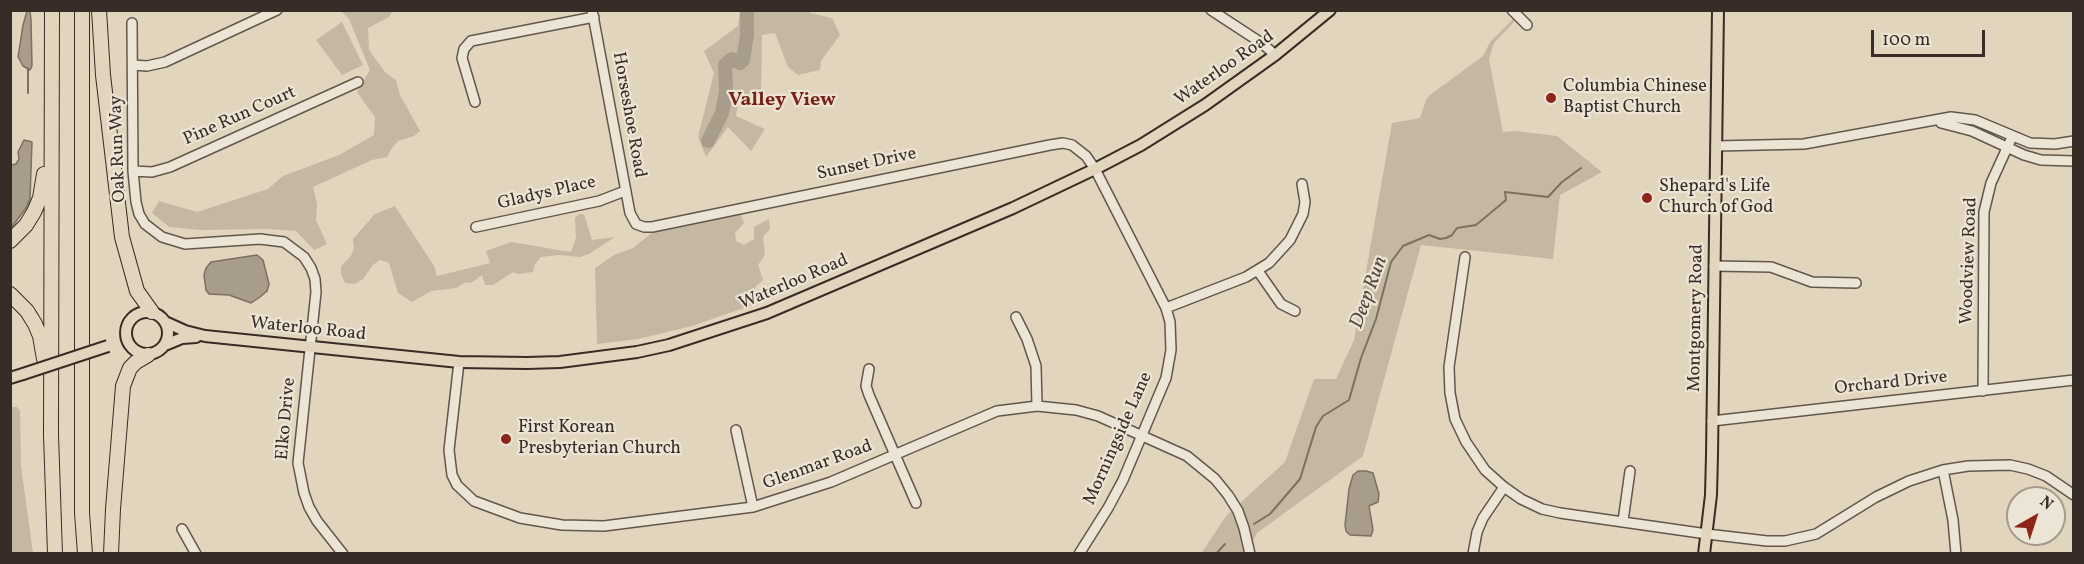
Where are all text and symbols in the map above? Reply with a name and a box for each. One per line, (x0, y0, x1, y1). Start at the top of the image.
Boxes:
scale bar (1874, 18, 1988, 56)
street label: Waterloo Road (1171, 27, 1279, 111)
text: 100 m (1882, 28, 1931, 53)
street label: Horseshoe Road (606, 50, 650, 180)
place label: Columbia Chinese Baptist Church (1563, 77, 1707, 119)
street label: Pine Run Court (180, 83, 300, 151)
district label: Valley View (728, 89, 836, 113)
marker: Columbia Chinese Baptist Church (1544, 91, 1558, 105)
street label: Oak Run Way (106, 95, 132, 203)
street label: Sunset Drive (815, 144, 919, 186)
street label: Gladys Place (496, 172, 598, 216)
place label: Shepard's Life Church of God (1659, 177, 1773, 219)
marker: Shepard's Life Church of God (1640, 191, 1654, 205)
street label: Woodview Road (1957, 197, 1983, 325)
street label: Montgomery Road (1685, 244, 1709, 392)
street label: Waterloo Road (736, 250, 852, 316)
water label: Deep Run (1346, 254, 1394, 332)
street label: Waterloo Road (249, 313, 367, 347)
street label: Orchard Drive (1834, 367, 1948, 401)
street label: Morningside Lane (1080, 369, 1158, 509)
street label: Elko Drive (273, 377, 301, 461)
place label: First Korean Presbyterian Church (518, 418, 681, 460)
marker: First Korean Presbyterian Church (499, 432, 513, 446)
street label: Glenmar Road (761, 436, 875, 496)
north arrow (2006, 486, 2066, 546)
text: N (2035, 491, 2058, 516)

